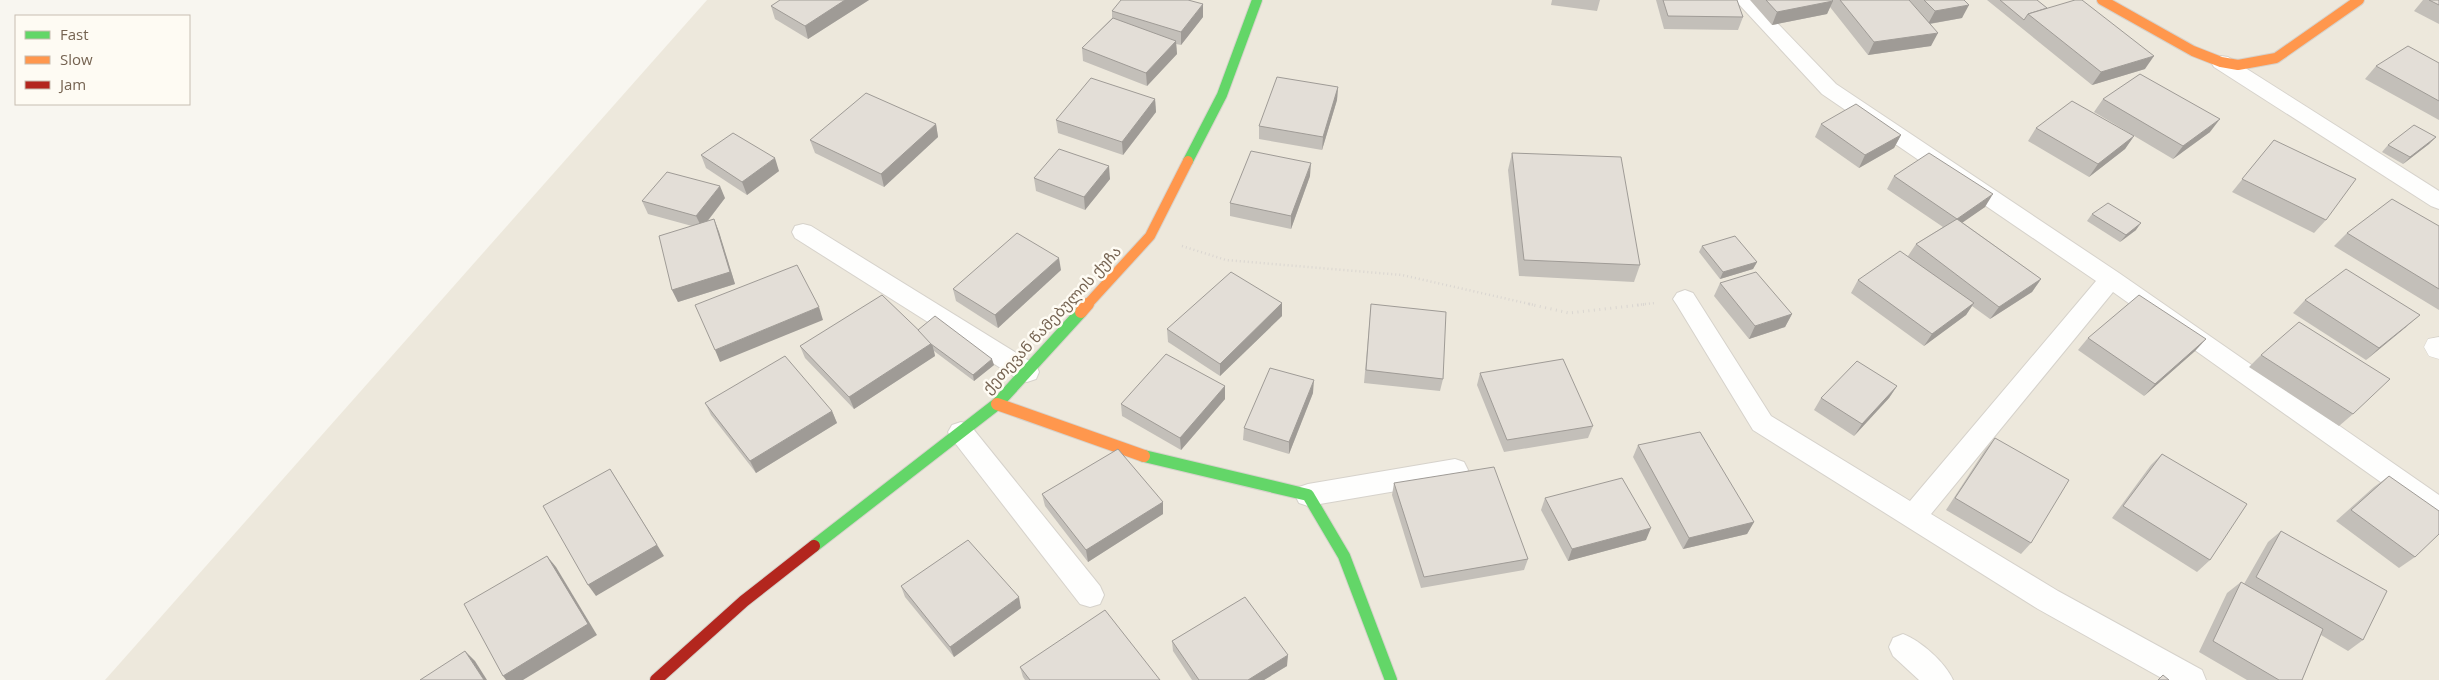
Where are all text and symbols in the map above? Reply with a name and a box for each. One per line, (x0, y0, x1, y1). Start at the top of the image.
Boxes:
legend (15, 15, 190, 105)
text: Fast (60, 24, 89, 44)
text: Slow (60, 49, 93, 69)
text: Jam (58, 74, 86, 94)
street label: ქეთევან წამებულის ქუჩა (977, 241, 1125, 397)

